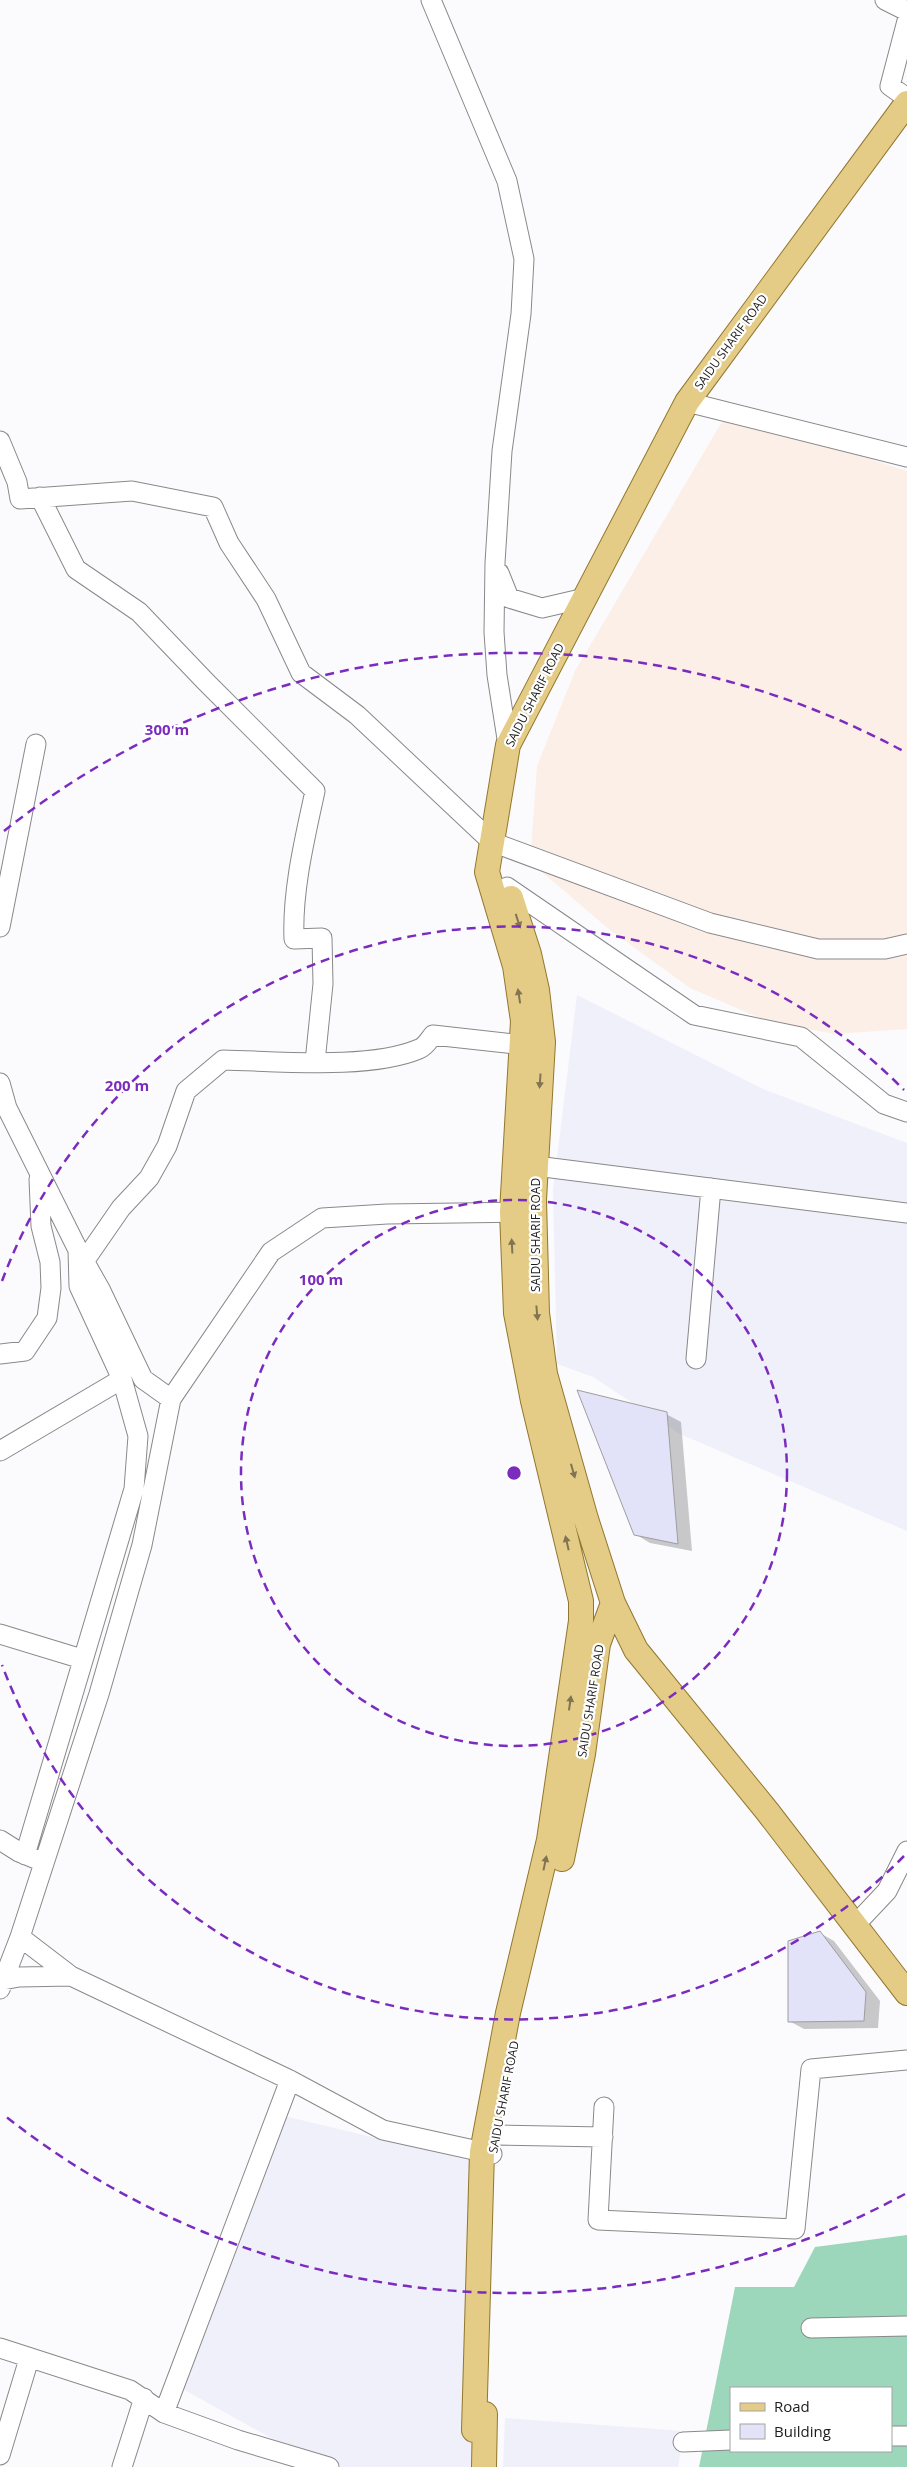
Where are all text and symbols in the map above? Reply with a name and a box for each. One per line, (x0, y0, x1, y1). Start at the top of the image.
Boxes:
street label: SAIDU SHARIF ROAD (690, 291, 771, 393)
street label: SAIDU SHARIF ROAD (501, 640, 568, 750)
text: 300 m (145, 719, 189, 739)
one-way arrow (515, 914, 523, 929)
one-way arrow (515, 988, 523, 1004)
one-way arrow (536, 1073, 544, 1089)
text: 200 m (105, 1075, 149, 1095)
street label: SAIDU SHARIF ROAD (527, 1178, 544, 1292)
one-way arrow (507, 1238, 515, 1254)
text: 100 m (299, 1269, 343, 1289)
one-way arrow (533, 1305, 541, 1321)
centre of rings (505, 1464, 523, 1482)
one-way arrow (569, 1464, 577, 1479)
one-way arrow (563, 1535, 571, 1550)
street label: SAIDU SHARIF ROAD (573, 1643, 608, 1759)
one-way arrow (567, 1694, 575, 1710)
one-way arrow (541, 1855, 549, 1871)
street label: SAIDU SHARIF ROAD (484, 2039, 523, 2155)
legend (730, 2387, 892, 2452)
text: Road (774, 2396, 810, 2416)
text: Building (774, 2421, 831, 2441)

